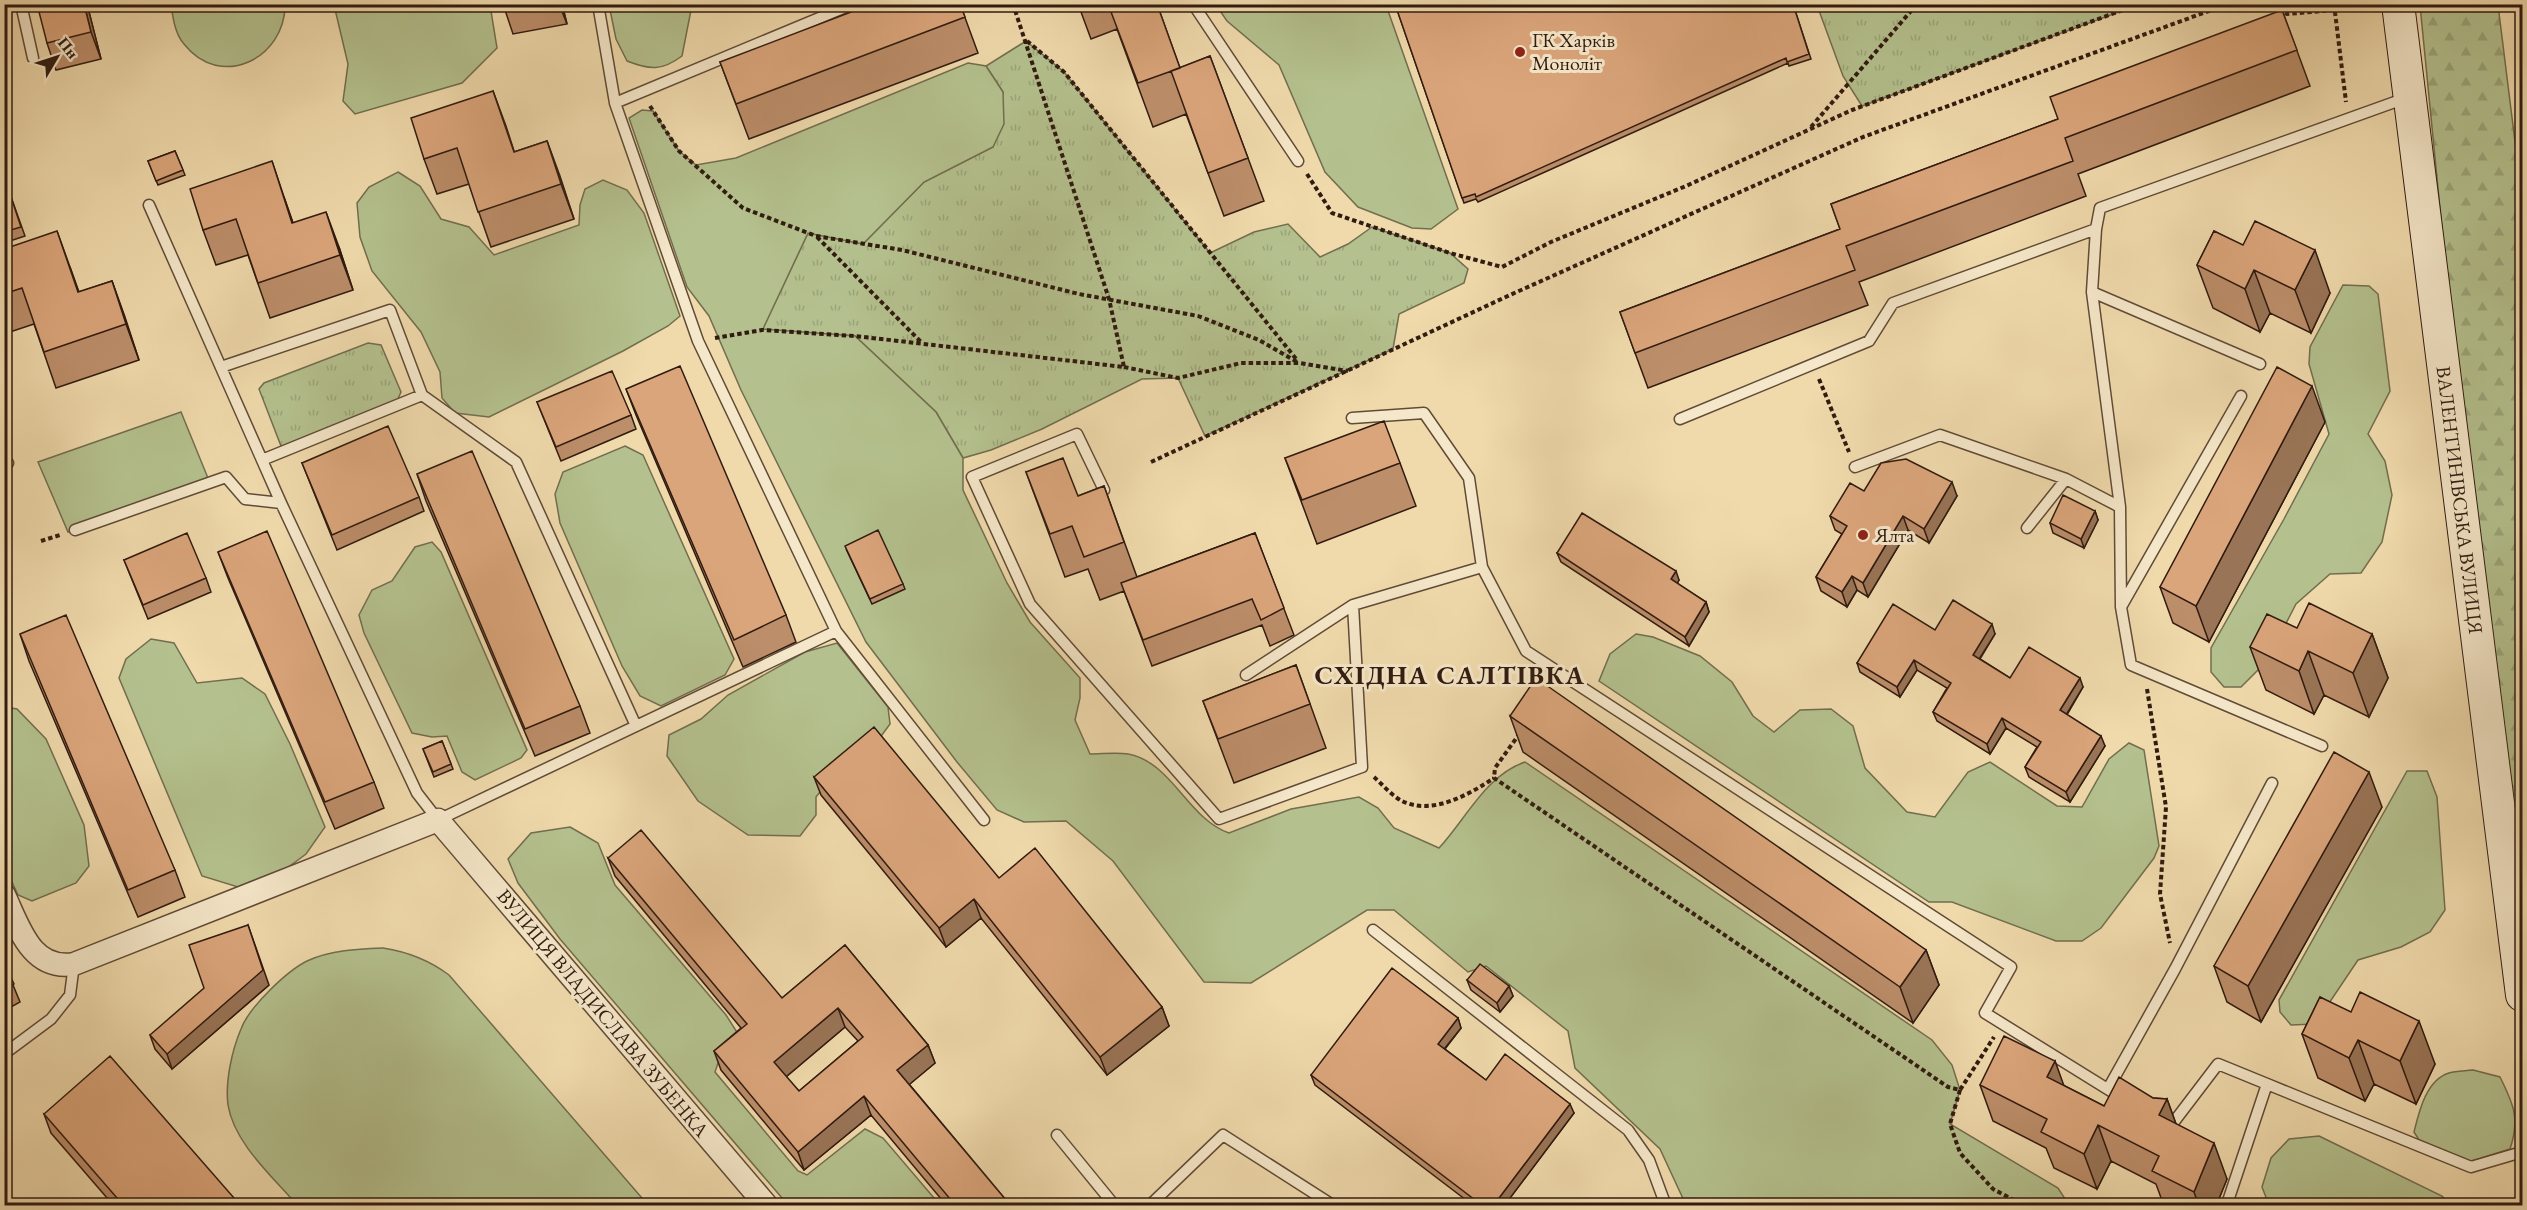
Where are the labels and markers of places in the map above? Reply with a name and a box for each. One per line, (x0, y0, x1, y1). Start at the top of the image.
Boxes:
place label: ГК Харків Моноліт (1532, 27, 1615, 76)
marker: ГК Харків Моноліт (1513, 45, 1527, 59)
place label: Ялта (1874, 522, 1914, 548)
marker: Ялта (1856, 528, 1870, 542)

